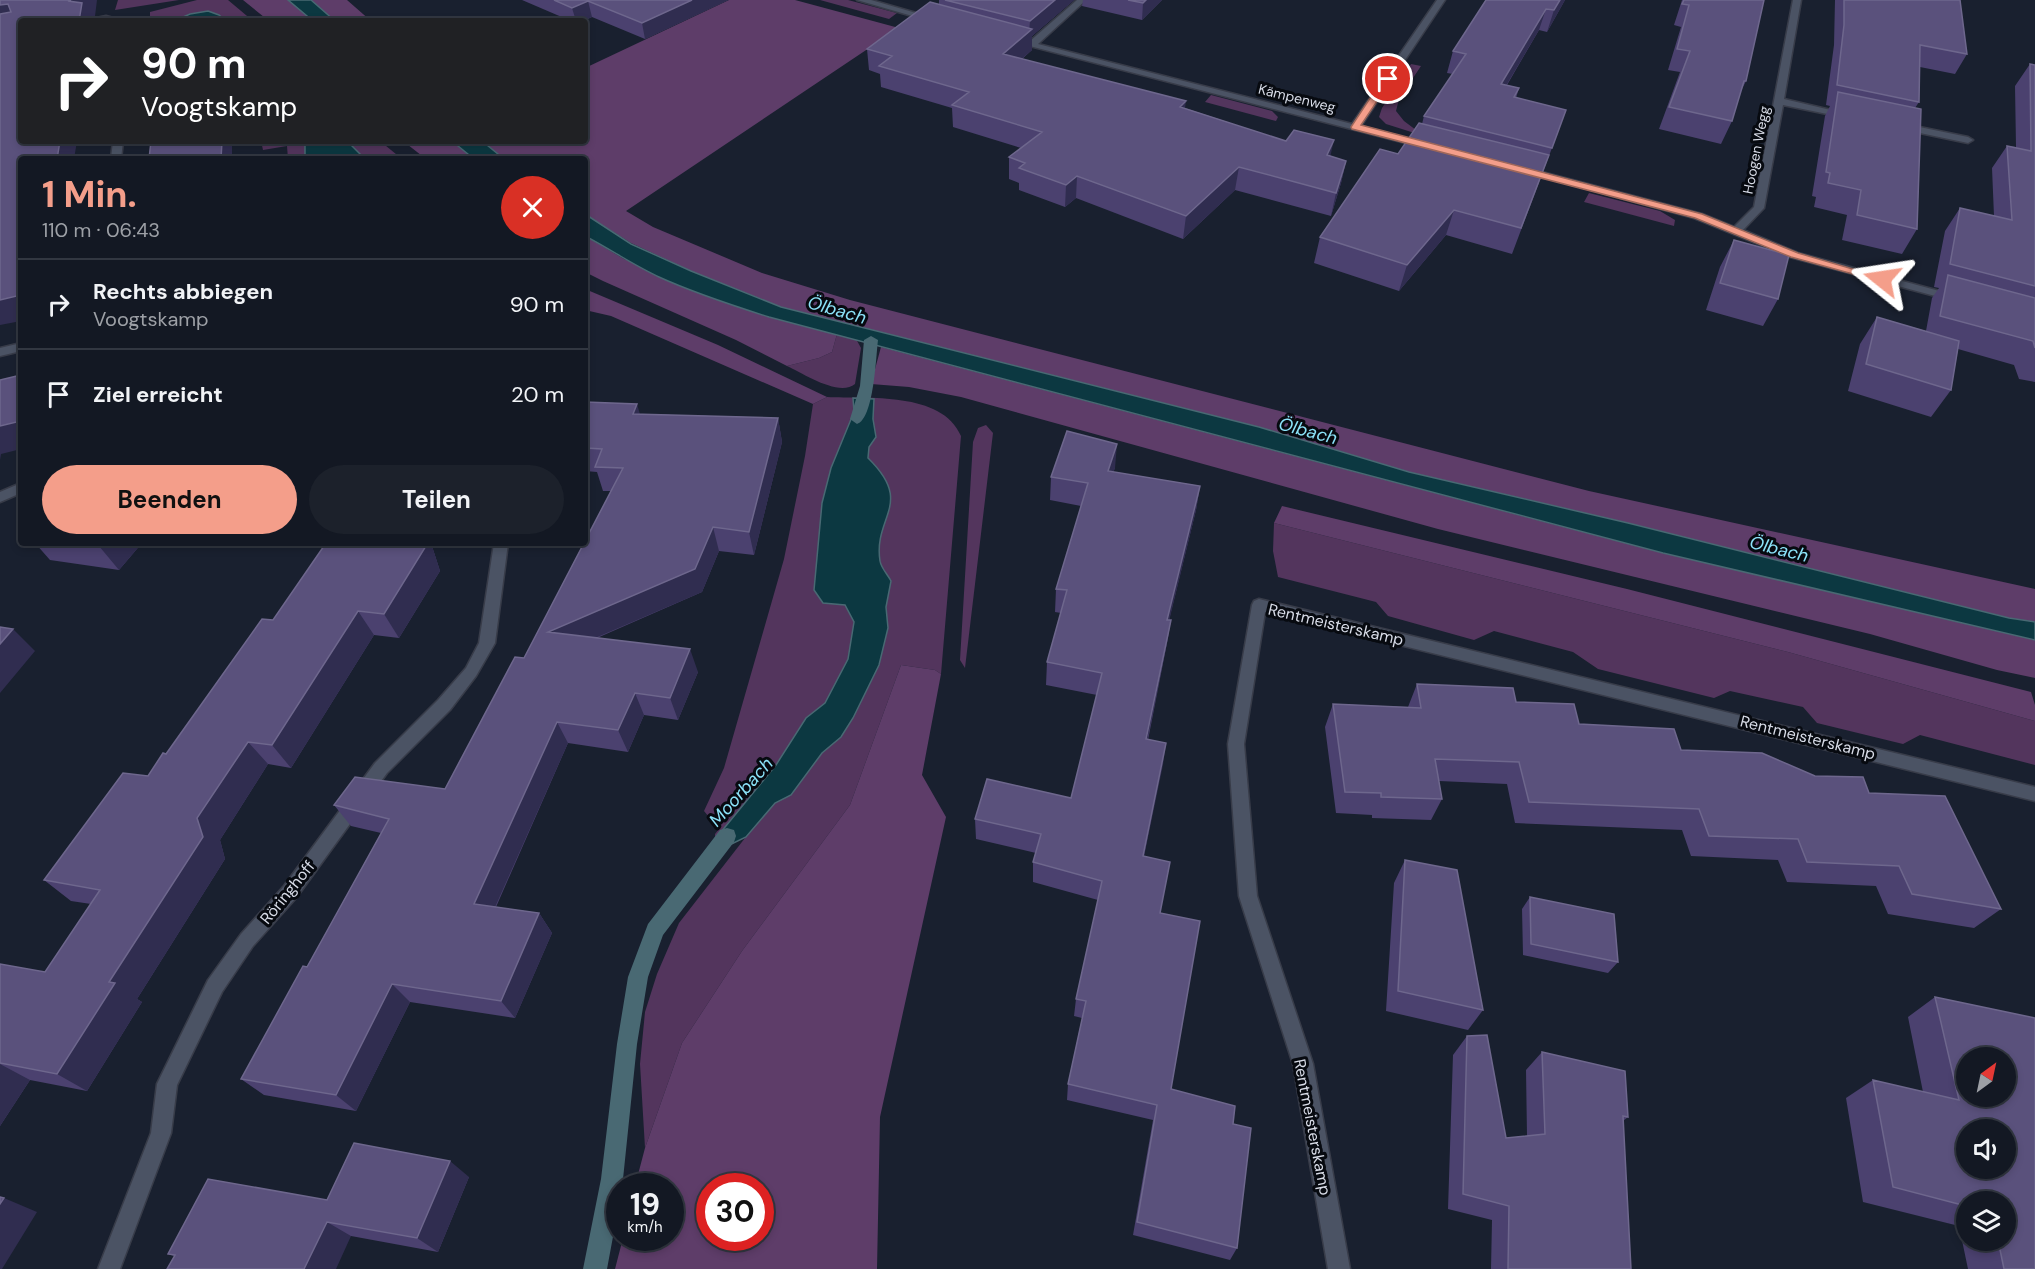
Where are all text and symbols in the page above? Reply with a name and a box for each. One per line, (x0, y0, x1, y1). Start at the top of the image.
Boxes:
text: 90 m (141, 36, 247, 91)
icon: right (42, 42, 120, 120)
pin (1362, 53, 1413, 104)
icon: arrive (1371, 62, 1404, 95)
street label: Kämpenweg (1257, 80, 1338, 116)
text: Voogtskamp (141, 89, 297, 124)
street label: Hoogen Wegg (1739, 104, 1773, 196)
text: 1 Min. (42, 171, 137, 218)
button: close (501, 176, 564, 239)
text: 110 m · 06:43 (42, 217, 160, 243)
position arrow (1850, 247, 1914, 311)
text: Rechts abbiegen (93, 277, 273, 306)
icon: right (42, 288, 75, 321)
text: 90 m (510, 290, 564, 319)
water label: Ölbach (805, 290, 869, 330)
text: Voogtskamp (93, 306, 209, 332)
icon: arrive (42, 378, 75, 411)
text: Ziel erreicht (93, 380, 223, 409)
text: 20 m (511, 380, 564, 409)
water label: Ölbach (1276, 412, 1340, 450)
button: Beenden (42, 465, 297, 534)
button: Teilen (309, 465, 564, 534)
water label: Ölbach (1747, 530, 1811, 568)
street label: Rentmeisterskamp (1266, 599, 1406, 650)
street label: Rentmeisterskamp (1738, 711, 1878, 764)
water label: Moorbach (704, 752, 778, 832)
street label: Röringhoff (255, 856, 319, 928)
north arrow (1956, 1047, 2016, 1107)
map controls (1956, 1047, 2016, 1251)
street label: Rentmeisterskamp (1289, 1057, 1336, 1197)
button: sound (1956, 1119, 2016, 1179)
speed limit sign: 30 (696, 1173, 774, 1251)
text: 19 (630, 1185, 660, 1224)
button: layers (1956, 1191, 2016, 1251)
text: km/h (627, 1217, 663, 1237)

